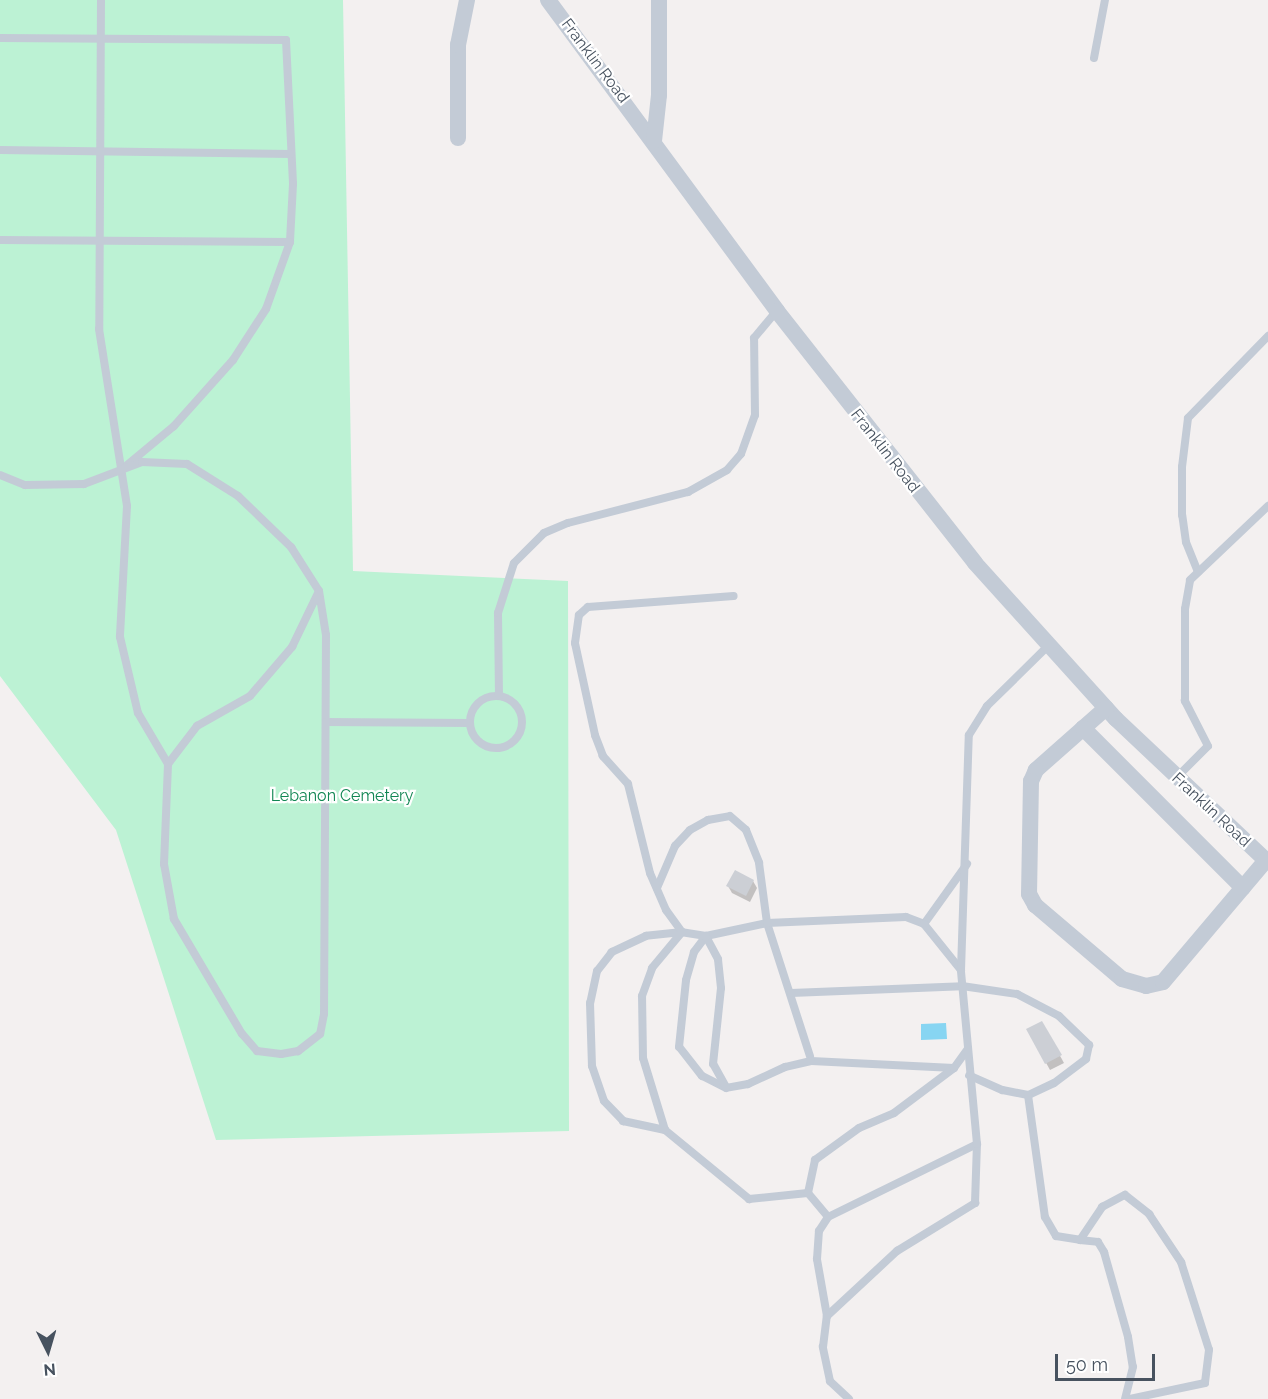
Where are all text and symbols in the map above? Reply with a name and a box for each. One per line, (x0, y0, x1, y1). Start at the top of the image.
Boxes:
street label: Franklin Road (557, 15, 633, 107)
street label: Franklin Road (846, 405, 924, 497)
street label: Franklin Road (1168, 769, 1254, 851)
park label: Lebanon Cemetery (271, 786, 413, 806)
north arrow (18, 1321, 78, 1381)
scale bar (1058, 1342, 1158, 1380)
text: 50 m (1066, 1354, 1108, 1375)
text: N (43, 1359, 57, 1379)

